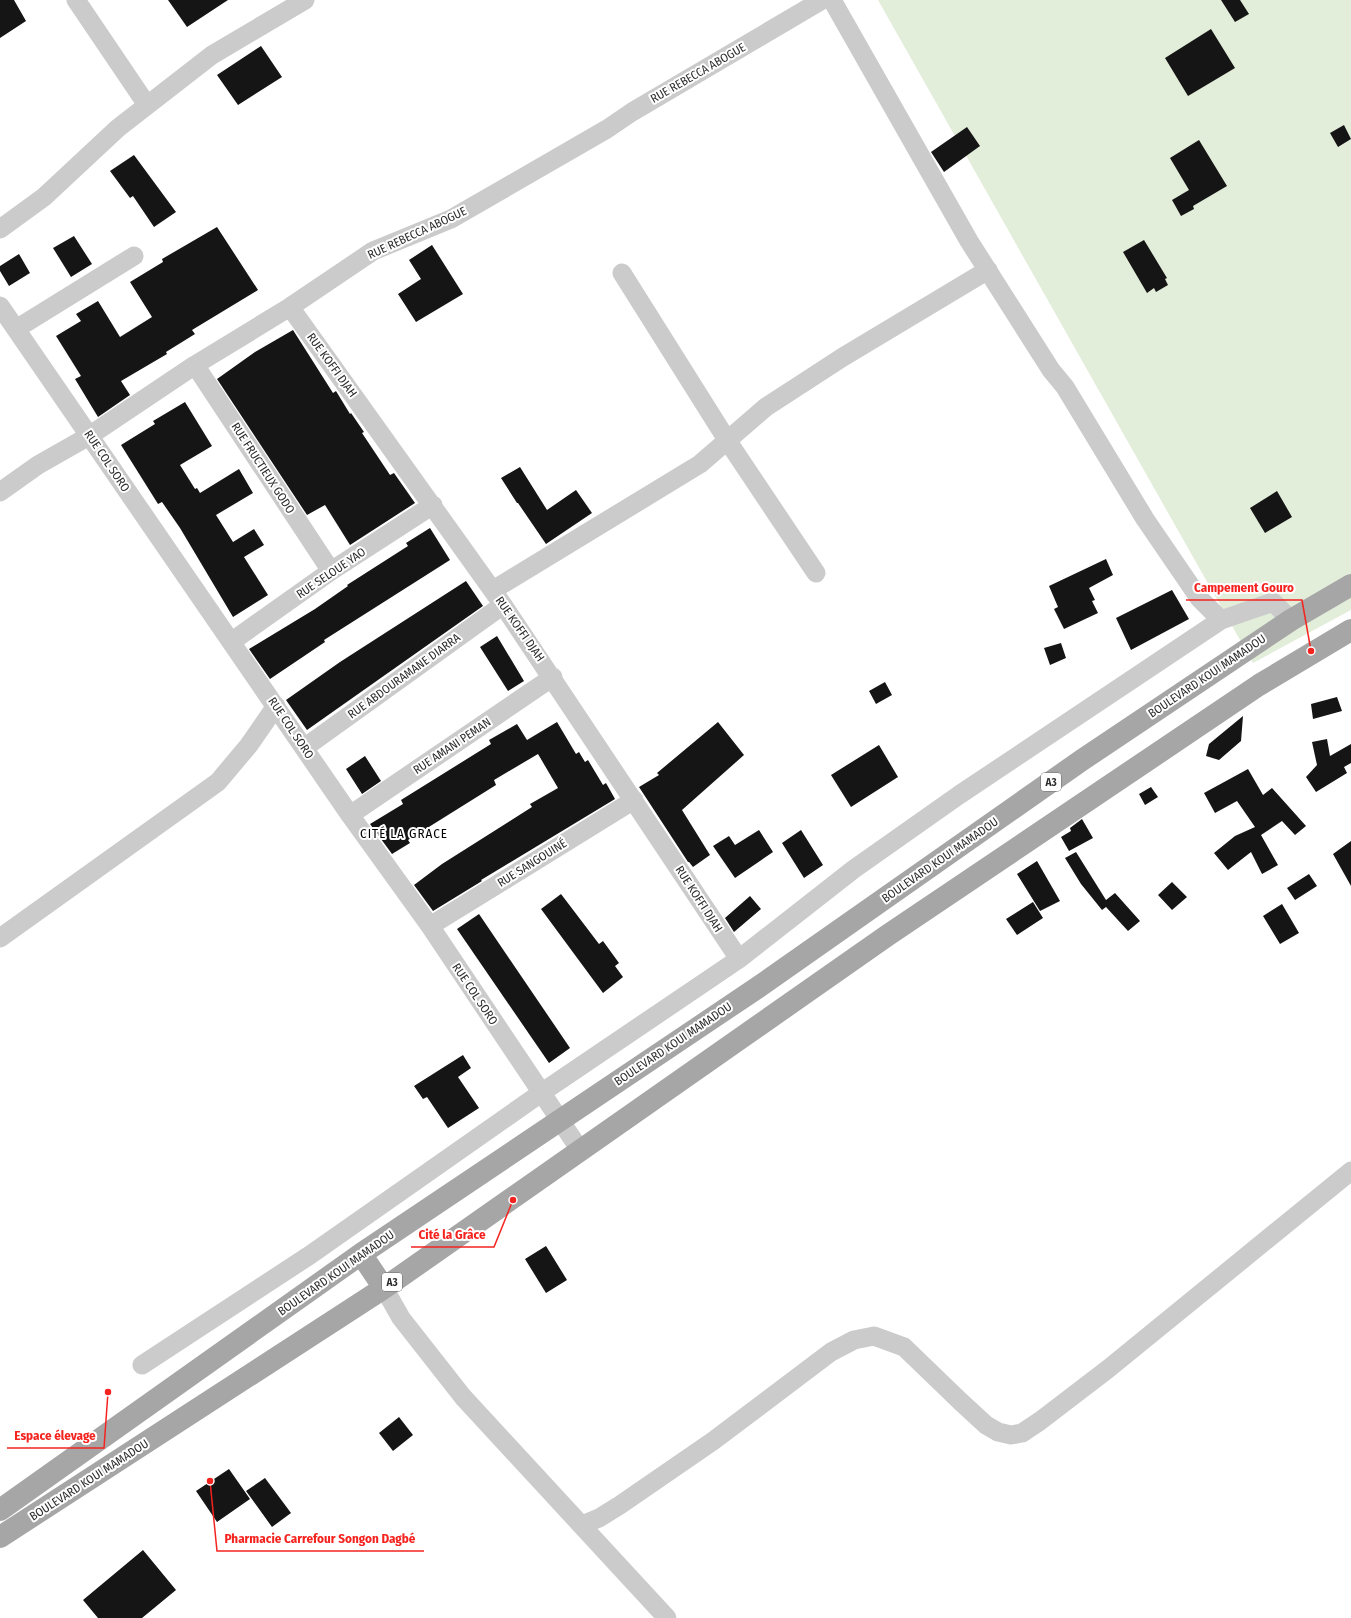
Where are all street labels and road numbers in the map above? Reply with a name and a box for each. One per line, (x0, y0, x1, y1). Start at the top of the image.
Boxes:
street label: RUE REBECCA ABOGUE (648, 40, 748, 106)
street label: RUE REBECCA ABOGUE (365, 204, 469, 262)
street label: RUE KOFFI DJAH (304, 330, 360, 400)
street label: RUE FRUCTIEUX GODO (228, 420, 298, 516)
street label: RUE COL SORO (81, 428, 133, 494)
street label: RUE SELOUE YAO (294, 545, 368, 601)
street label: RUE KOFFI DJAH (493, 594, 547, 664)
street label: RUE ABDOURAMANE DIARRA (345, 630, 464, 722)
street label: BOULEVARD KOUI MAMADOU (1146, 631, 1268, 721)
street label: RUE COL SORO (265, 695, 317, 761)
street label: RUE AMANI PEMAN (411, 715, 493, 777)
road number: A3 (1041, 773, 1061, 791)
street label: BOULEVARD KOUI MAMADOU (879, 814, 1001, 906)
street label: RUE SANGOUINÉ (494, 835, 570, 890)
street label: RUE KOFFI DJAH (672, 863, 726, 935)
street label: RUE COL SORO (449, 961, 501, 1027)
street label: BOULEVARD KOUI MAMADOU (612, 999, 734, 1089)
street label: BOULEVARD KOUI MAMADOU (275, 1227, 397, 1319)
road number: A3 (382, 1273, 402, 1291)
street label: BOULEVARD KOUI MAMADOU (27, 1436, 151, 1524)

